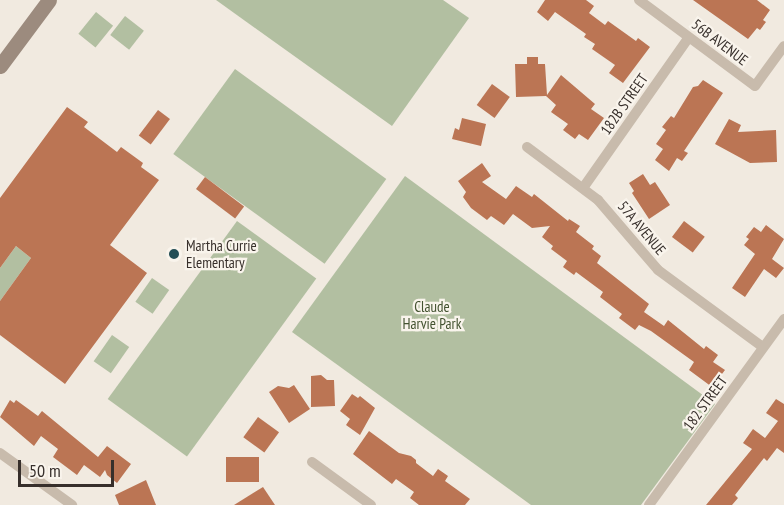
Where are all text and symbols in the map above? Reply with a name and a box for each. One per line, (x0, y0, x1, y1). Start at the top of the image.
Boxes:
street label: 56B AVENUE (688, 15, 752, 69)
street label: 182B STREET (596, 70, 652, 138)
street label: 57A AVENUE (614, 197, 670, 259)
place label: Martha Currie Elementary (186, 236, 257, 271)
marker: Martha Currie Elementary (167, 247, 181, 261)
park label: Claude Harvie Park (403, 297, 461, 332)
street label: 182 STREET (679, 372, 731, 434)
scale bar (21, 448, 117, 486)
text: 50 m (29, 459, 61, 482)

